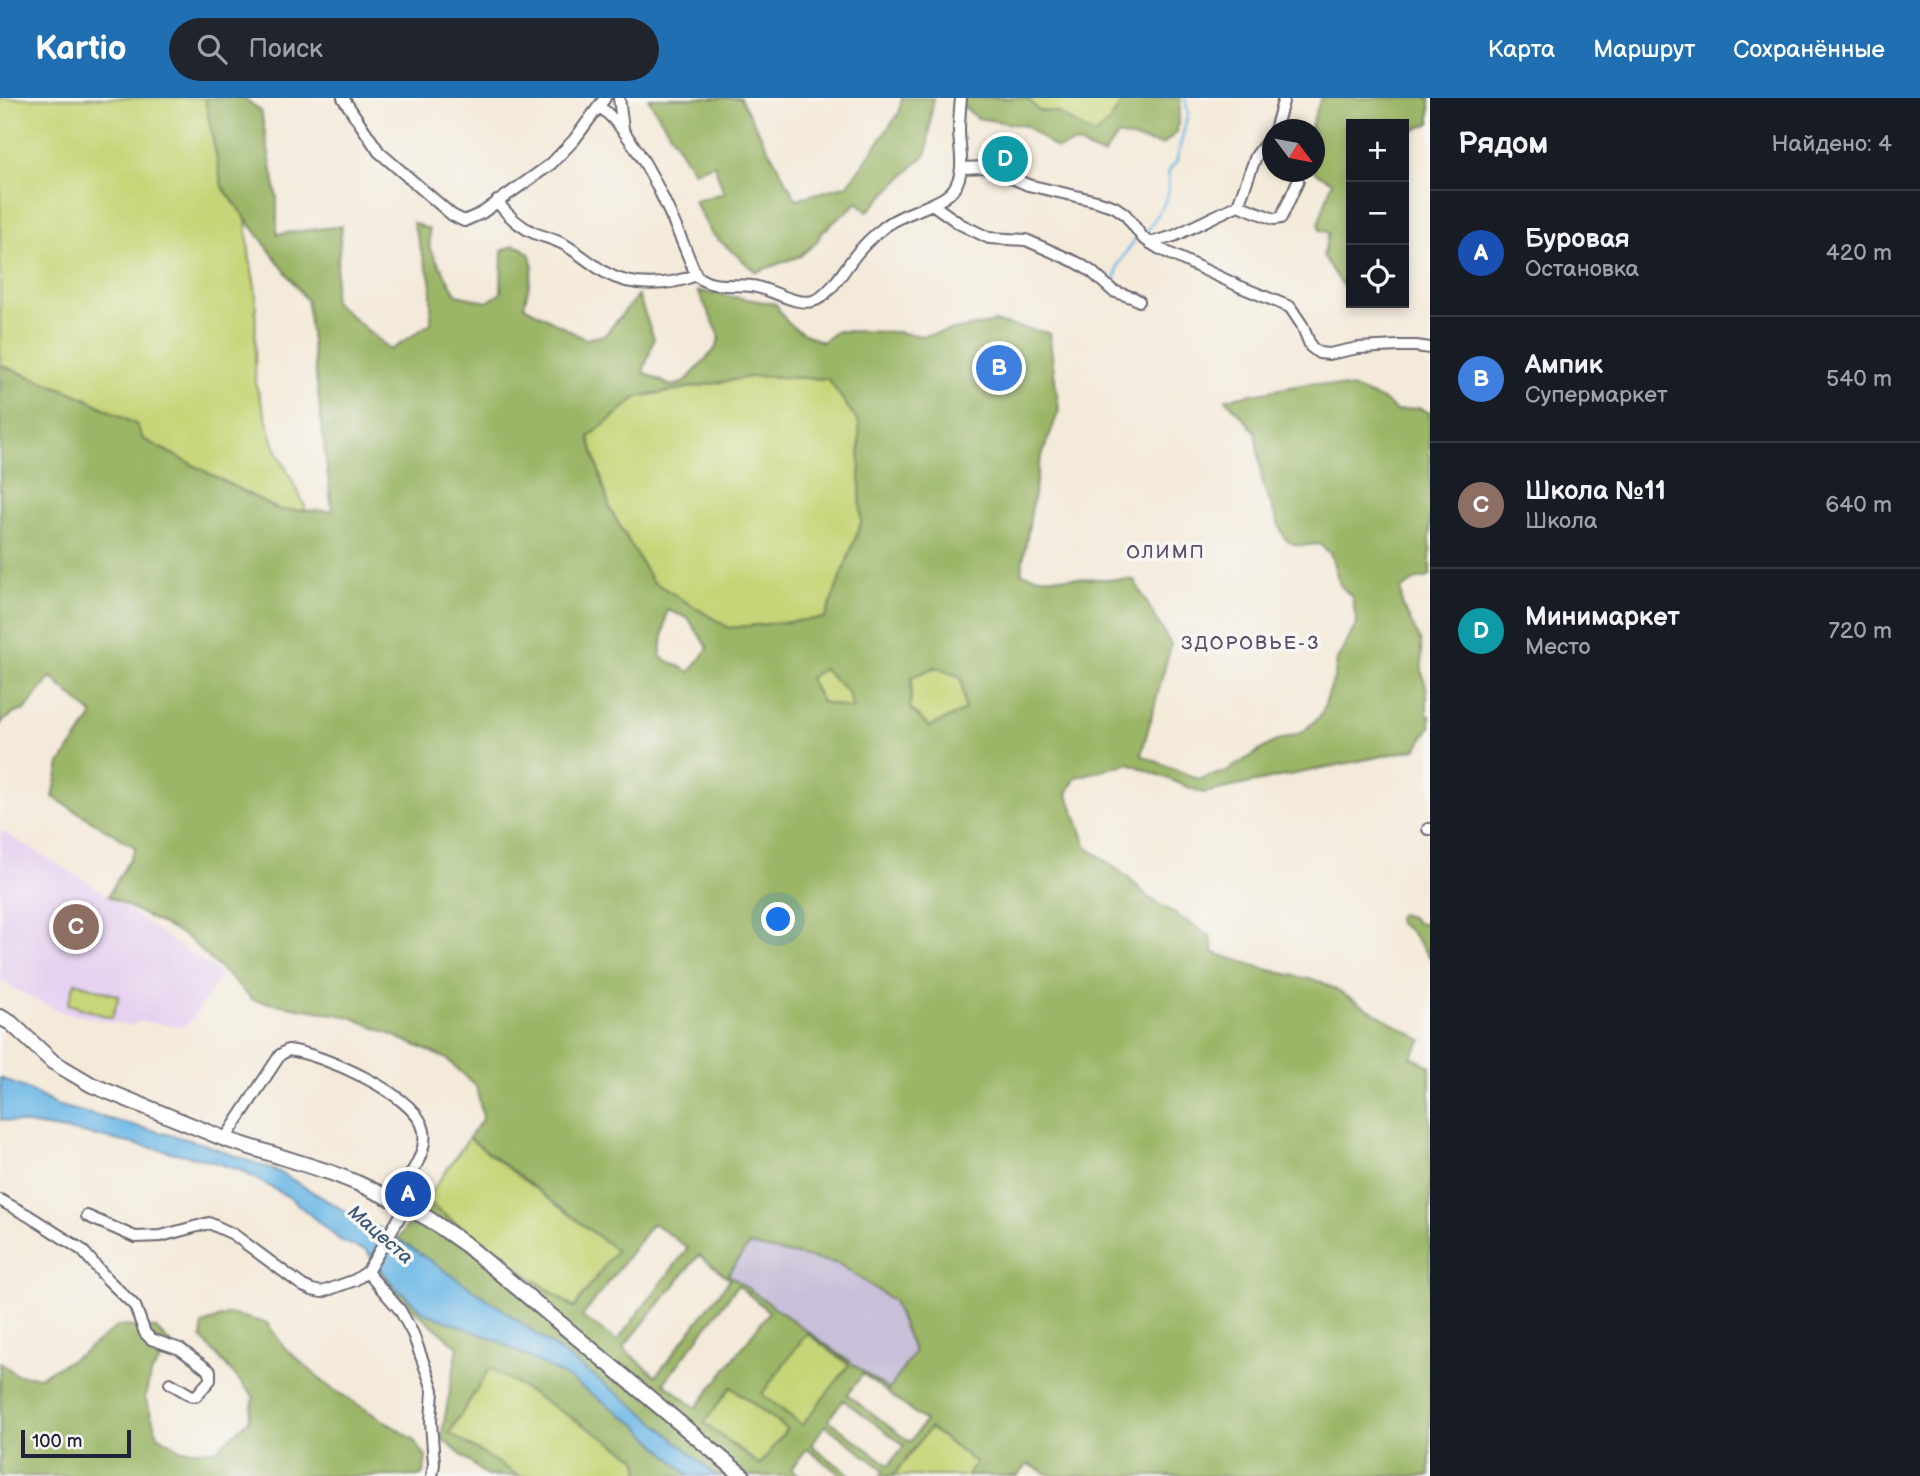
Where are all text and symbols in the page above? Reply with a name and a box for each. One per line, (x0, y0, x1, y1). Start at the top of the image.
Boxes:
search box (169, 18, 659, 81)
text: Kartio (35, 29, 127, 69)
icon: search (193, 30, 231, 68)
text: Поиск (249, 34, 323, 65)
text: Карта (1488, 35, 1555, 64)
text: Маршрут (1593, 35, 1695, 64)
text: Сохранённые (1733, 35, 1885, 64)
north arrow (1262, 119, 1325, 182)
map controls (1346, 119, 1409, 308)
button: + (1346, 119, 1409, 182)
text: Рядом (1458, 126, 1548, 162)
text: Найдено: 4 (1772, 130, 1892, 158)
pin: D (982, 133, 1028, 185)
button: − (1346, 182, 1409, 245)
text: Буровая (1525, 224, 1630, 255)
text: A (1474, 239, 1488, 267)
text: 420 m (1826, 239, 1892, 267)
button: locate (1346, 245, 1409, 308)
text: Остановка (1525, 255, 1639, 283)
pin: B (976, 342, 1022, 394)
text: Ампик (1525, 350, 1603, 381)
text: B (1473, 365, 1489, 393)
text: 540 m (1826, 365, 1892, 393)
text: Супермаркет (1525, 381, 1668, 409)
text: Школа №11 (1525, 476, 1666, 507)
text: C (1473, 491, 1489, 519)
text: 640 m (1825, 491, 1892, 519)
text: Школа (1525, 507, 1598, 535)
district label: ОЛИМП (1126, 541, 1206, 564)
text: Минимаркет (1525, 602, 1680, 633)
text: D (1473, 617, 1489, 645)
text: 720 m (1828, 617, 1892, 645)
district label: ЗДОРОВЬЕ-3 (1181, 632, 1321, 655)
text: Место (1525, 633, 1591, 661)
pin: C (53, 901, 99, 953)
your location (761, 902, 795, 936)
pin: A (385, 1168, 431, 1220)
water label: Мацеста (343, 1201, 417, 1270)
scale bar (21, 1427, 131, 1459)
text: 100 m (32, 1430, 83, 1453)

